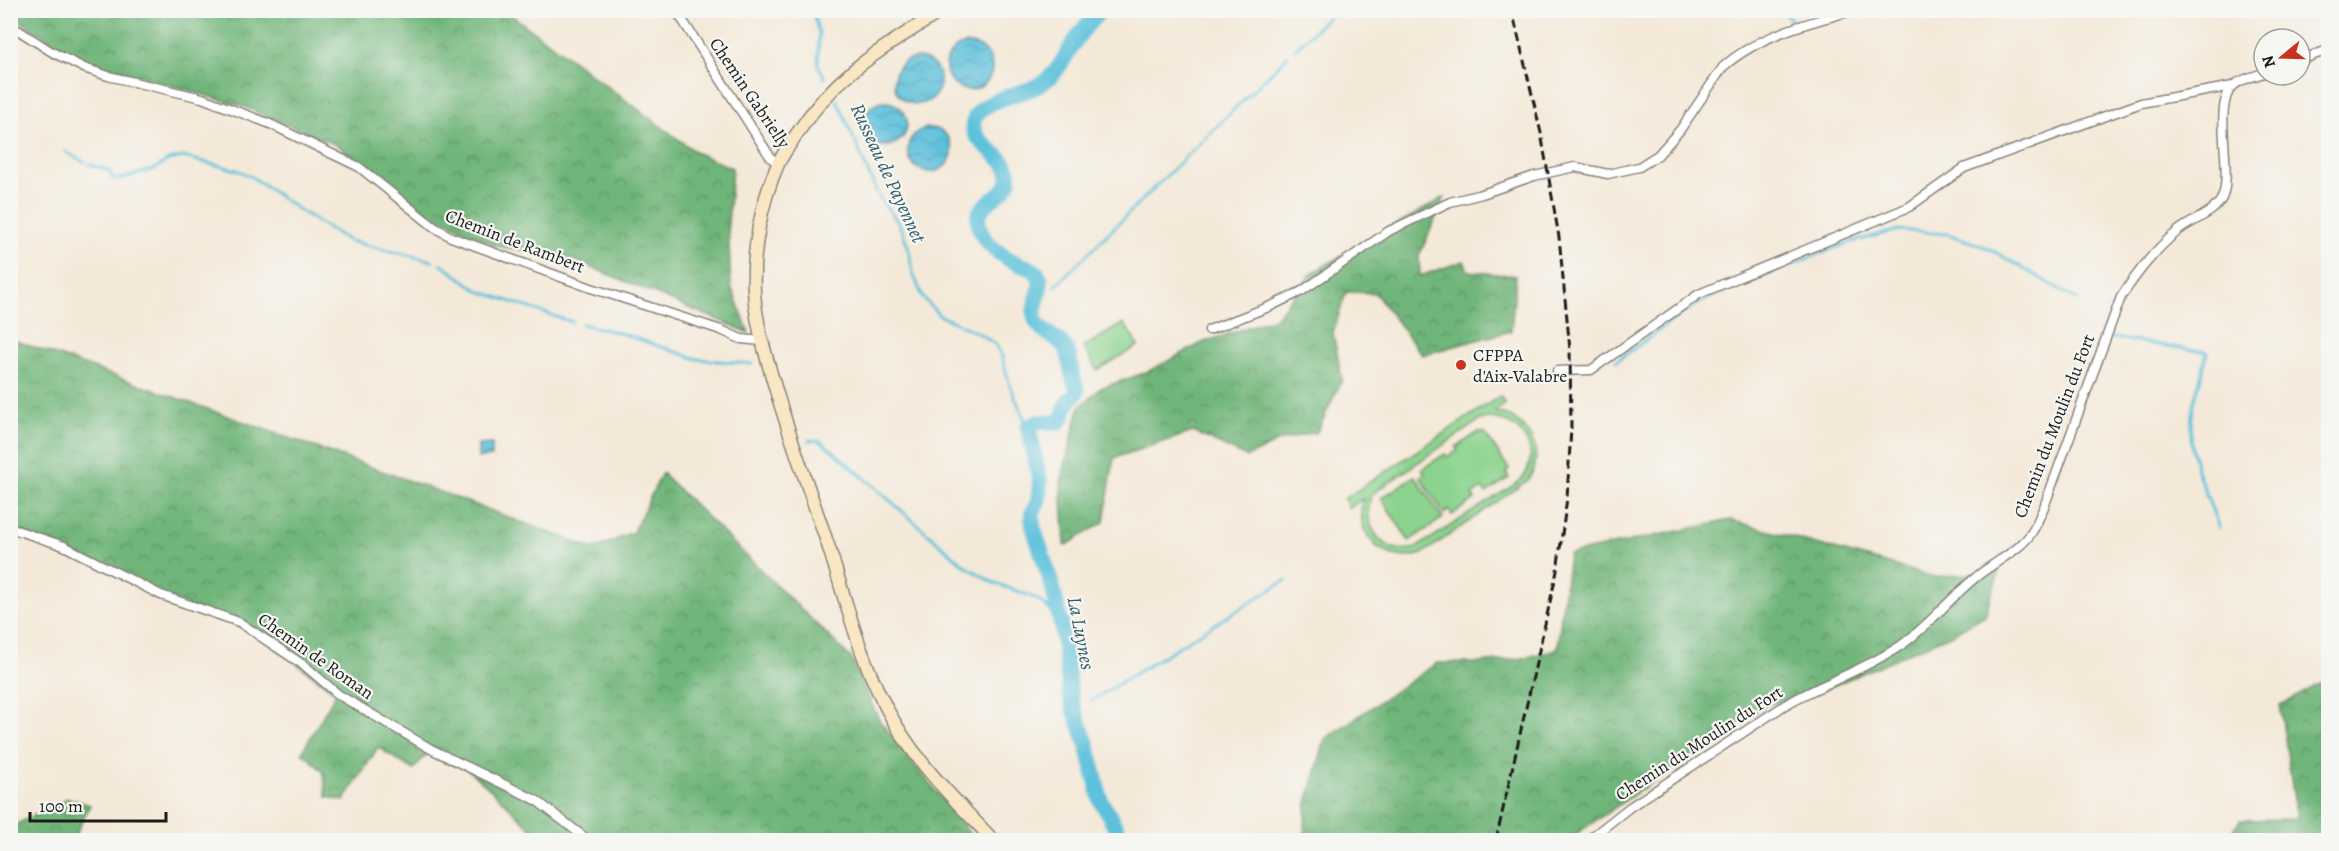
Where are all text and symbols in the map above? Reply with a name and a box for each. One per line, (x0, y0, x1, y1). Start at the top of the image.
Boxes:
north arrow (2252, 27, 2312, 87)
street label: Chemin Gabrielly (704, 33, 796, 154)
text: N (2256, 52, 2281, 71)
water label: Russeau de Payennet (844, 99, 933, 248)
street label: Chemin de Rambert (442, 203, 588, 279)
street label: Chemin du Moulin du Fort (2008, 331, 2100, 521)
place label: CFPPA d'Aix-Valabre (1473, 343, 1567, 388)
marker: CFPPA d'Aix-Valabre (1454, 358, 1468, 372)
water label: La Luynes (1061, 594, 1101, 672)
street label: Chemin de Roman (253, 607, 379, 705)
street label: Chemin du Moulin du Fort (1611, 680, 1787, 806)
scale bar (30, 785, 166, 823)
text: 100 m (39, 794, 83, 818)

